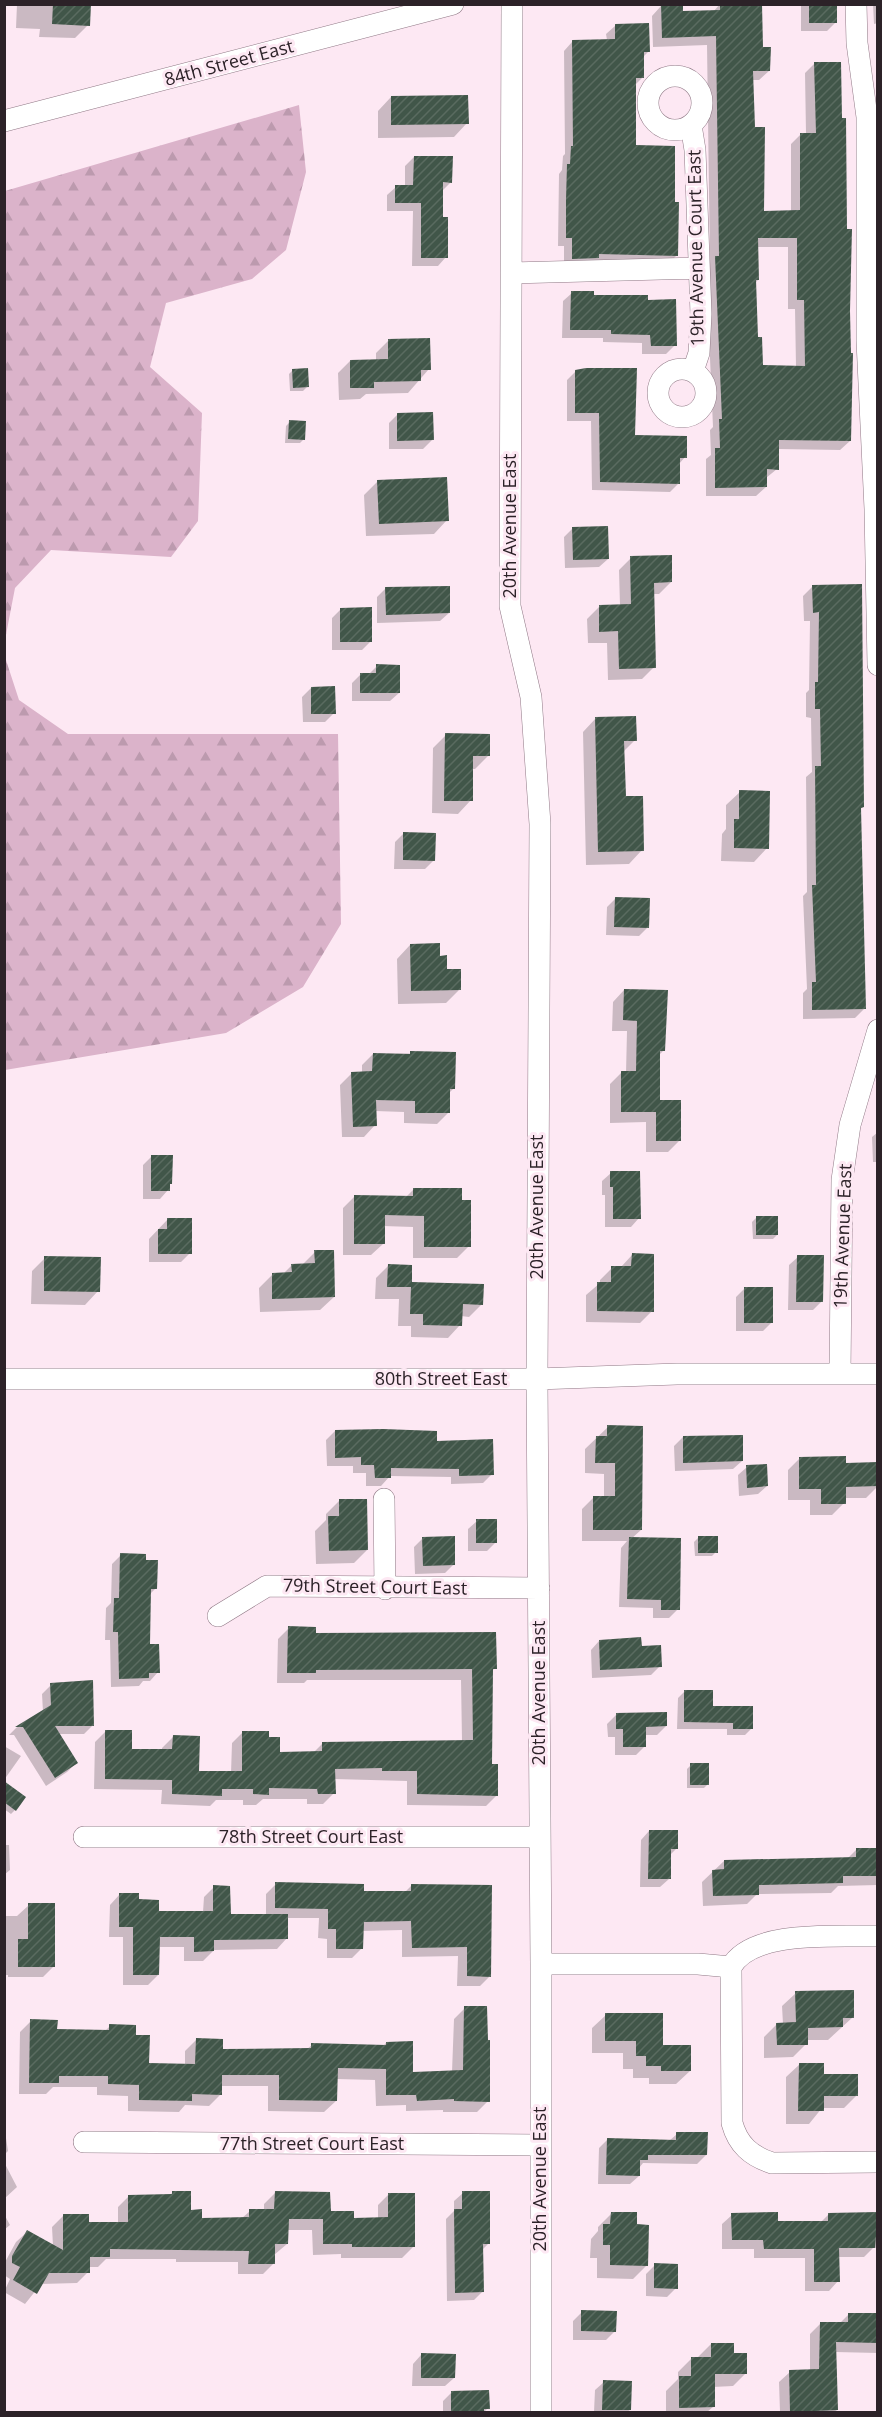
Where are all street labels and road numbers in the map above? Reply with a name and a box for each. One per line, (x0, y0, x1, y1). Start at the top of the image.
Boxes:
street label: 84th Street East (162, 33, 296, 91)
street label: 19th Avenue Court East (681, 149, 709, 347)
street label: 20th Avenue East (497, 453, 521, 599)
street label: 20th Avenue East (524, 1134, 548, 1280)
street label: 19th Avenue East (827, 1163, 857, 1309)
street label: 80th Street East (375, 1366, 507, 1390)
street label: 79th Street Court East (283, 1572, 467, 1600)
street label: 20th Avenue East (526, 1620, 550, 1766)
street label: 78th Street Court East (219, 1824, 403, 1848)
street label: 20th Avenue East (527, 2106, 551, 2252)
street label: 77th Street Court East (220, 2131, 404, 2155)

